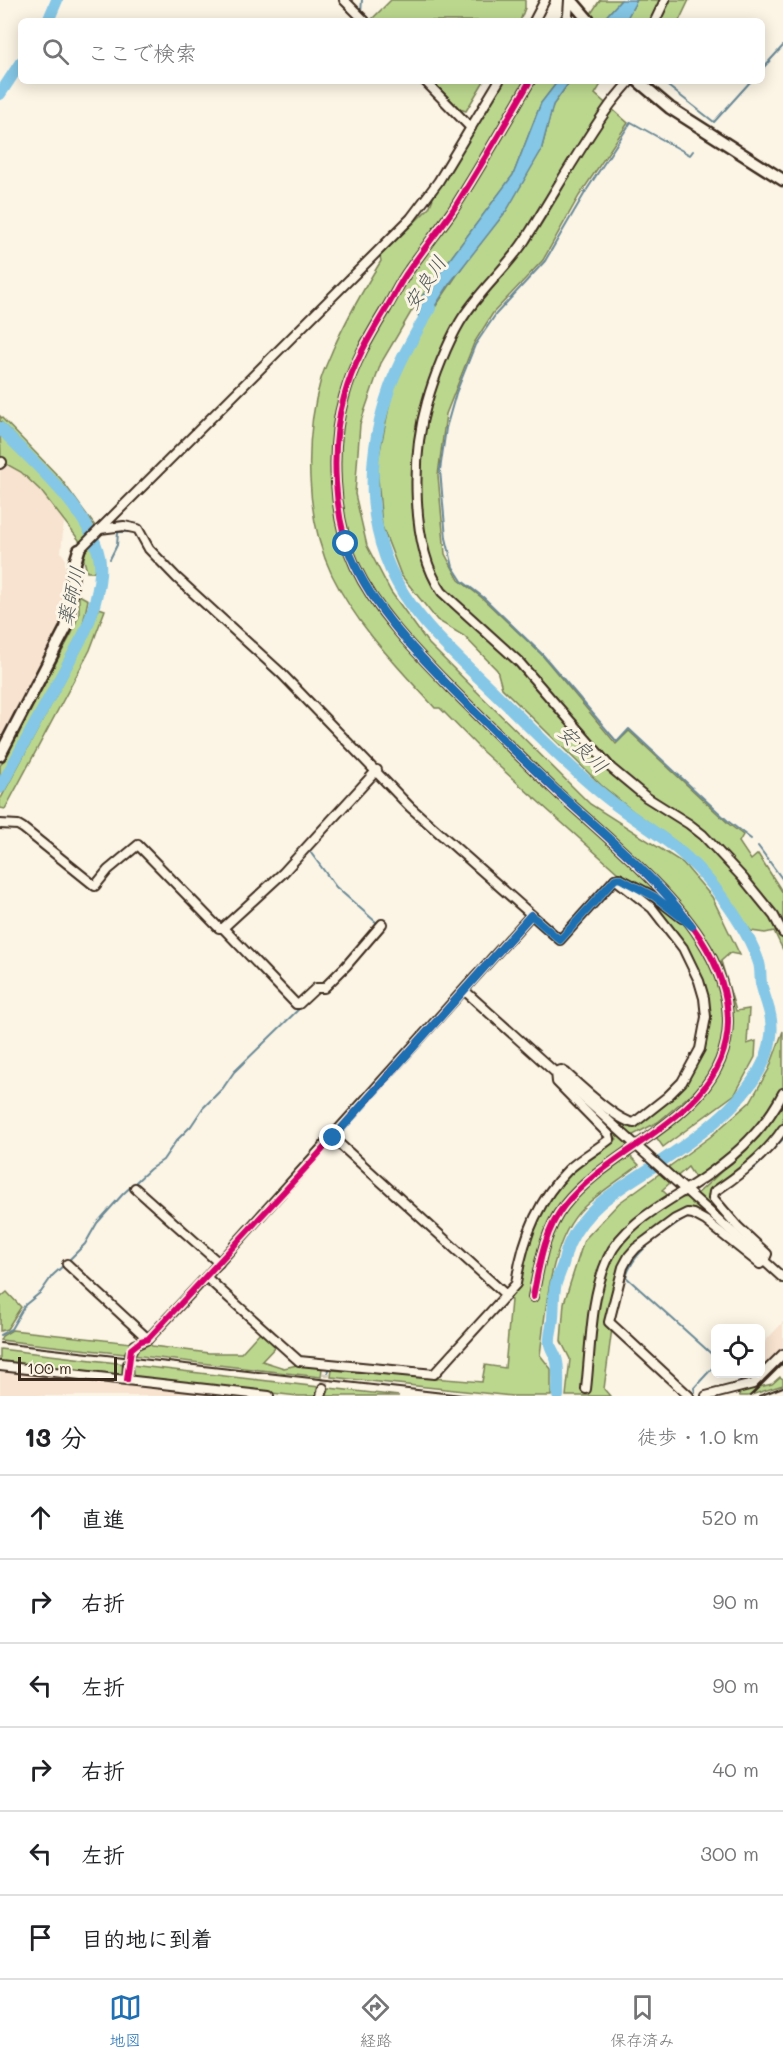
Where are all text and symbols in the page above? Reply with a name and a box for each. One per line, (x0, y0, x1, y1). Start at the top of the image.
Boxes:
search box (18, 18, 765, 84)
icon: search (39, 35, 72, 68)
text: ここで検索 (87, 38, 197, 67)
water label: 安良川 (397, 250, 451, 315)
route start (332, 530, 358, 556)
water label: 薬師川 (51, 564, 89, 628)
water label: 安良川 (553, 718, 614, 778)
route end (319, 1124, 345, 1150)
map controls (711, 1324, 765, 1378)
button: locate (711, 1324, 765, 1378)
scale bar (18, 1354, 117, 1382)
text: 100 m (27, 1357, 72, 1378)
text: 13 分 (24, 1420, 86, 1454)
text: 徒歩 · 1.0 km (637, 1423, 759, 1449)
icon: ahead (24, 1501, 57, 1534)
text: 直進 (81, 1504, 125, 1533)
text: 520 m (702, 1504, 759, 1530)
icon: right (24, 1585, 57, 1618)
text: 右折 (81, 1588, 125, 1617)
text: 90 m (713, 1588, 759, 1614)
icon: left (24, 1669, 57, 1702)
text: 左折 (81, 1672, 125, 1701)
text: 90 m (713, 1672, 759, 1698)
icon: right (24, 1753, 57, 1786)
text: 右折 (81, 1756, 125, 1785)
text: 40 m (713, 1756, 759, 1782)
icon: left (24, 1837, 57, 1870)
text: 左折 (81, 1840, 125, 1869)
text: 300 m (700, 1840, 759, 1866)
icon: arrive (24, 1921, 57, 1954)
text: 目的地に到着 (81, 1924, 213, 1953)
tab: 地図 (109, 1991, 142, 2051)
tab: 経路 (359, 1991, 392, 2051)
tab: 保存済み (610, 1991, 674, 2051)

